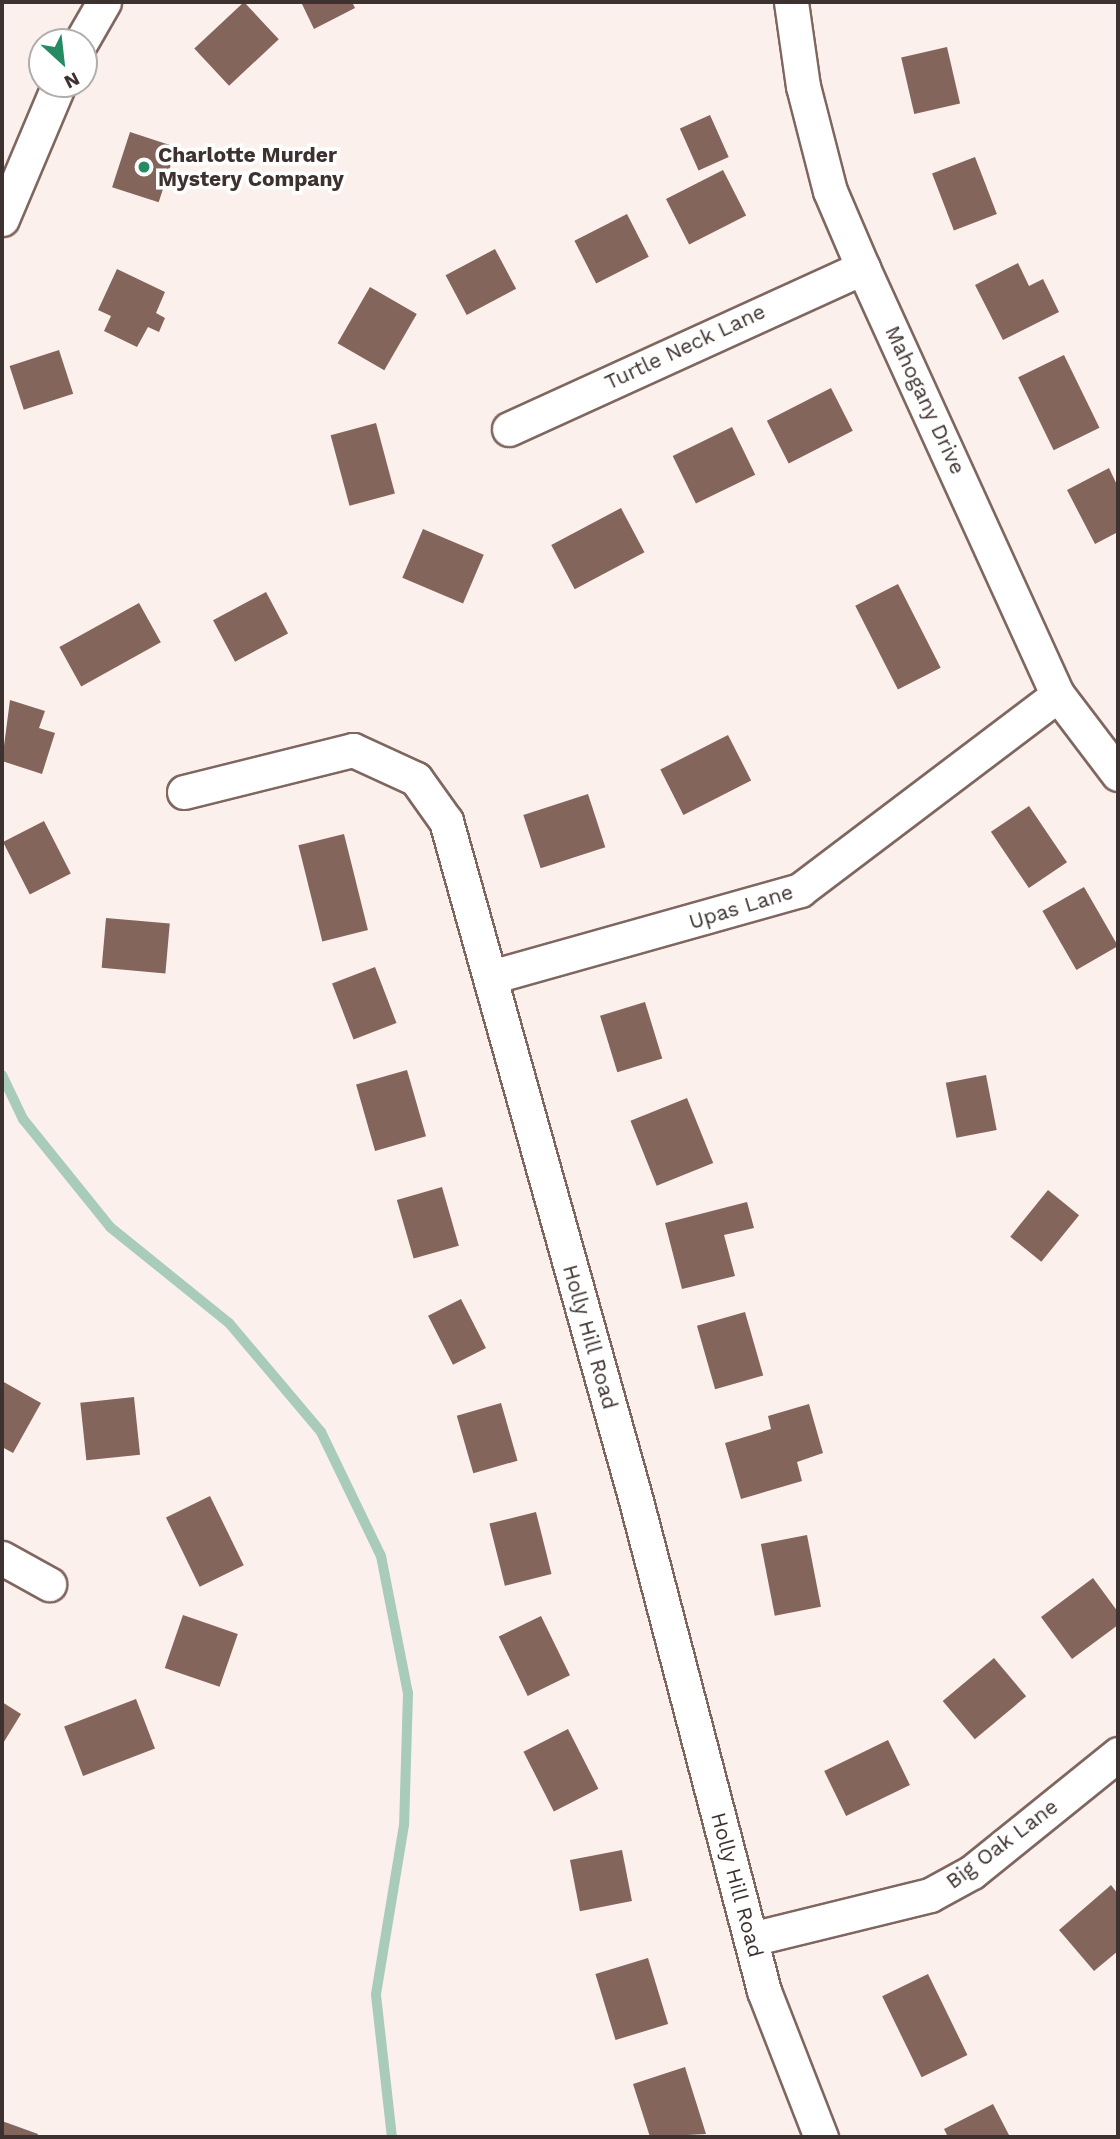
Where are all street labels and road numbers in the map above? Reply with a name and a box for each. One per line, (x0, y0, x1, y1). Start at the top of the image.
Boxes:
street label: Turtle Neck Lane (601, 299, 769, 395)
street label: Mahogany Drive (880, 322, 970, 478)
street label: Upas Lane (686, 879, 796, 935)
street label: Holly Hill Road (557, 1261, 623, 1413)
street label: Big Oak Lane (941, 1794, 1063, 1894)
street label: Holly Hill Road (705, 1809, 769, 1961)

